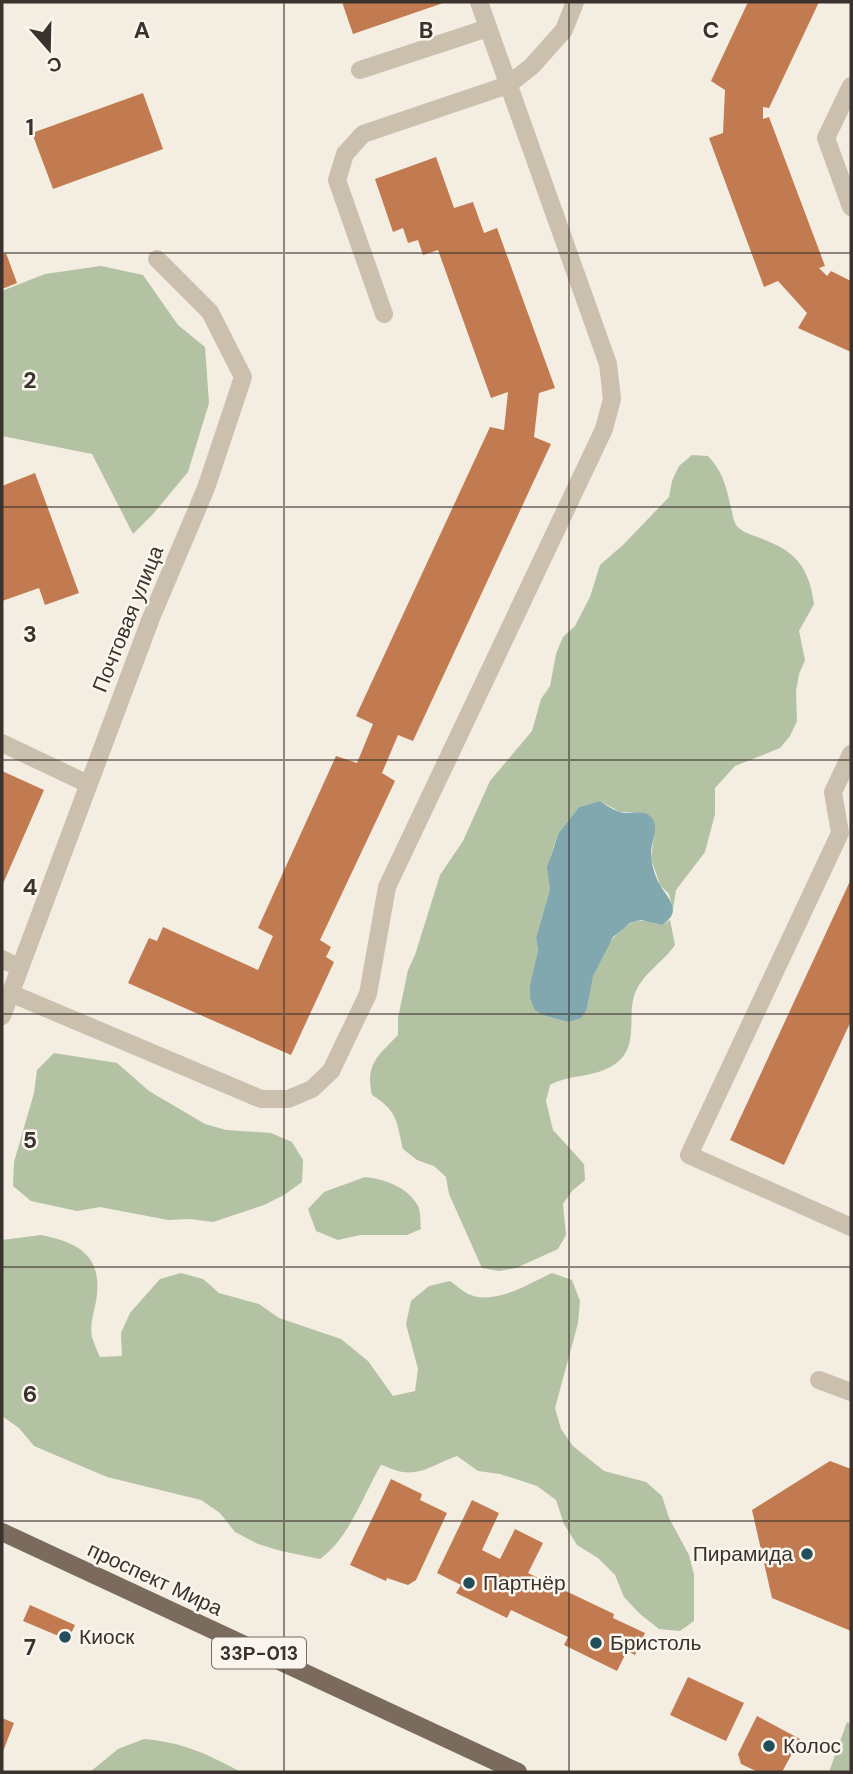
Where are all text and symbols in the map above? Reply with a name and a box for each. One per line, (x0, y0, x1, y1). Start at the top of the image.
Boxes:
north arrow (14, 14, 84, 84)
text: A (134, 15, 150, 45)
text: B (419, 15, 433, 45)
text: C (703, 15, 719, 45)
text: С (44, 50, 65, 79)
text: 1 (26, 112, 34, 142)
text: 2 (23, 365, 37, 395)
street label: Почтовая улица (86, 541, 170, 696)
text: 3 (23, 619, 37, 649)
text: 4 (23, 872, 38, 902)
text: 5 (23, 1125, 37, 1155)
text: 6 (23, 1379, 37, 1409)
street label: проспект Мира (83, 1536, 227, 1623)
place label: Пирамида (693, 1540, 793, 1568)
marker: Пирамида (799, 1546, 815, 1562)
place label: Партнёр (483, 1569, 566, 1597)
marker: Партнёр (461, 1575, 477, 1591)
place label: Киоск (79, 1623, 135, 1651)
marker: Киоск (57, 1629, 73, 1645)
place label: Бристоль (610, 1629, 702, 1657)
text: 7 (24, 1632, 36, 1662)
marker: Бристоль (588, 1635, 604, 1651)
road number: 33Р-013 (212, 1638, 306, 1668)
place label: Колос (783, 1732, 841, 1760)
marker: Колос (761, 1738, 777, 1754)

